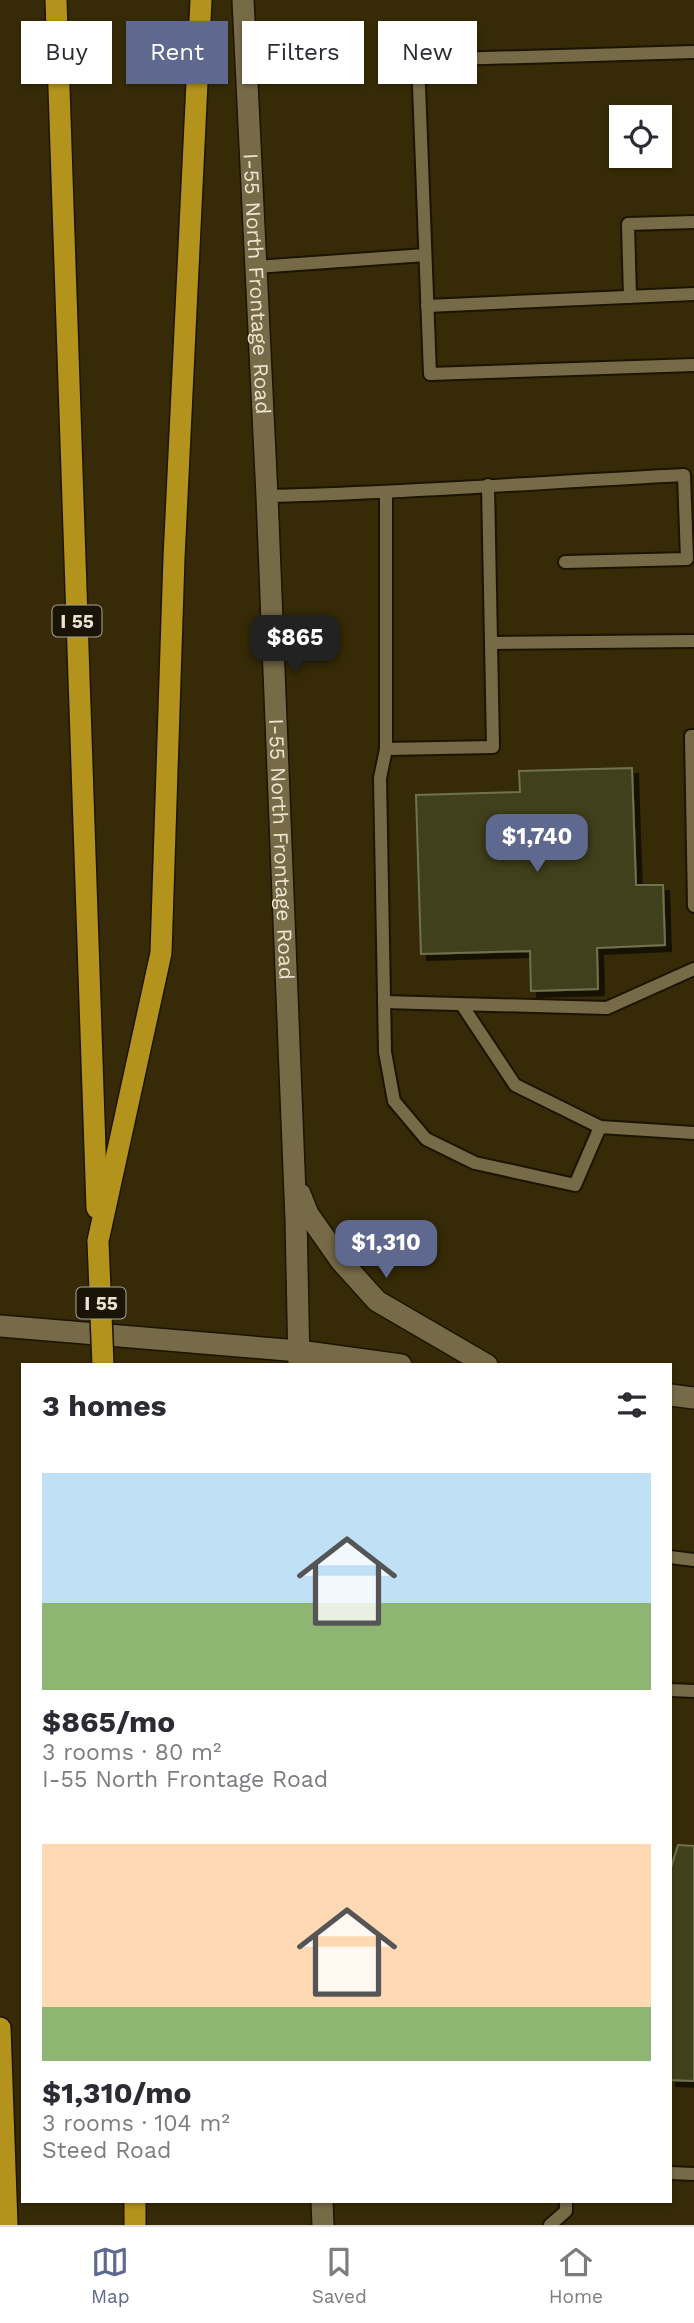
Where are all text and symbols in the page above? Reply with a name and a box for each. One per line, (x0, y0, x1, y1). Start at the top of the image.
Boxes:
chip: Buy (21, 21, 112, 84)
chip: Rent (126, 21, 228, 84)
chip: Filters (242, 21, 364, 84)
chip: New (378, 21, 477, 84)
map controls (609, 105, 672, 168)
button: locate (609, 105, 672, 168)
street label: I-55 North Frontage Road (238, 152, 276, 415)
road number: I 55 (52, 606, 102, 636)
pin: $865 (254, 616, 336, 675)
text: $865 (267, 624, 323, 651)
street label: I-55 North Frontage Road (264, 718, 299, 980)
pin: $1,740 (480, 814, 594, 874)
text: $1,740 (502, 823, 572, 850)
pin: $1,310 (329, 1220, 443, 1280)
text: $1,310 (351, 1229, 421, 1256)
road number: I 55 (76, 1288, 126, 1318)
icon: filters (613, 1386, 651, 1424)
text: 3 homes (42, 1388, 167, 1423)
icon: home (284, 1518, 410, 1644)
text: $865/mo (42, 1704, 175, 1739)
text: 3 rooms · 80 m² (42, 1739, 221, 1766)
text: I-55 North Frontage Road (42, 1766, 328, 1793)
icon: home (284, 1889, 410, 2015)
text: $1,310/mo (42, 2075, 191, 2110)
text: 3 rooms · 104 m² (42, 2110, 230, 2137)
text: Steed Road (42, 2137, 171, 2164)
tab: Map (91, 2243, 130, 2308)
tab: Saved (312, 2243, 367, 2308)
tab: Home (549, 2243, 603, 2308)

